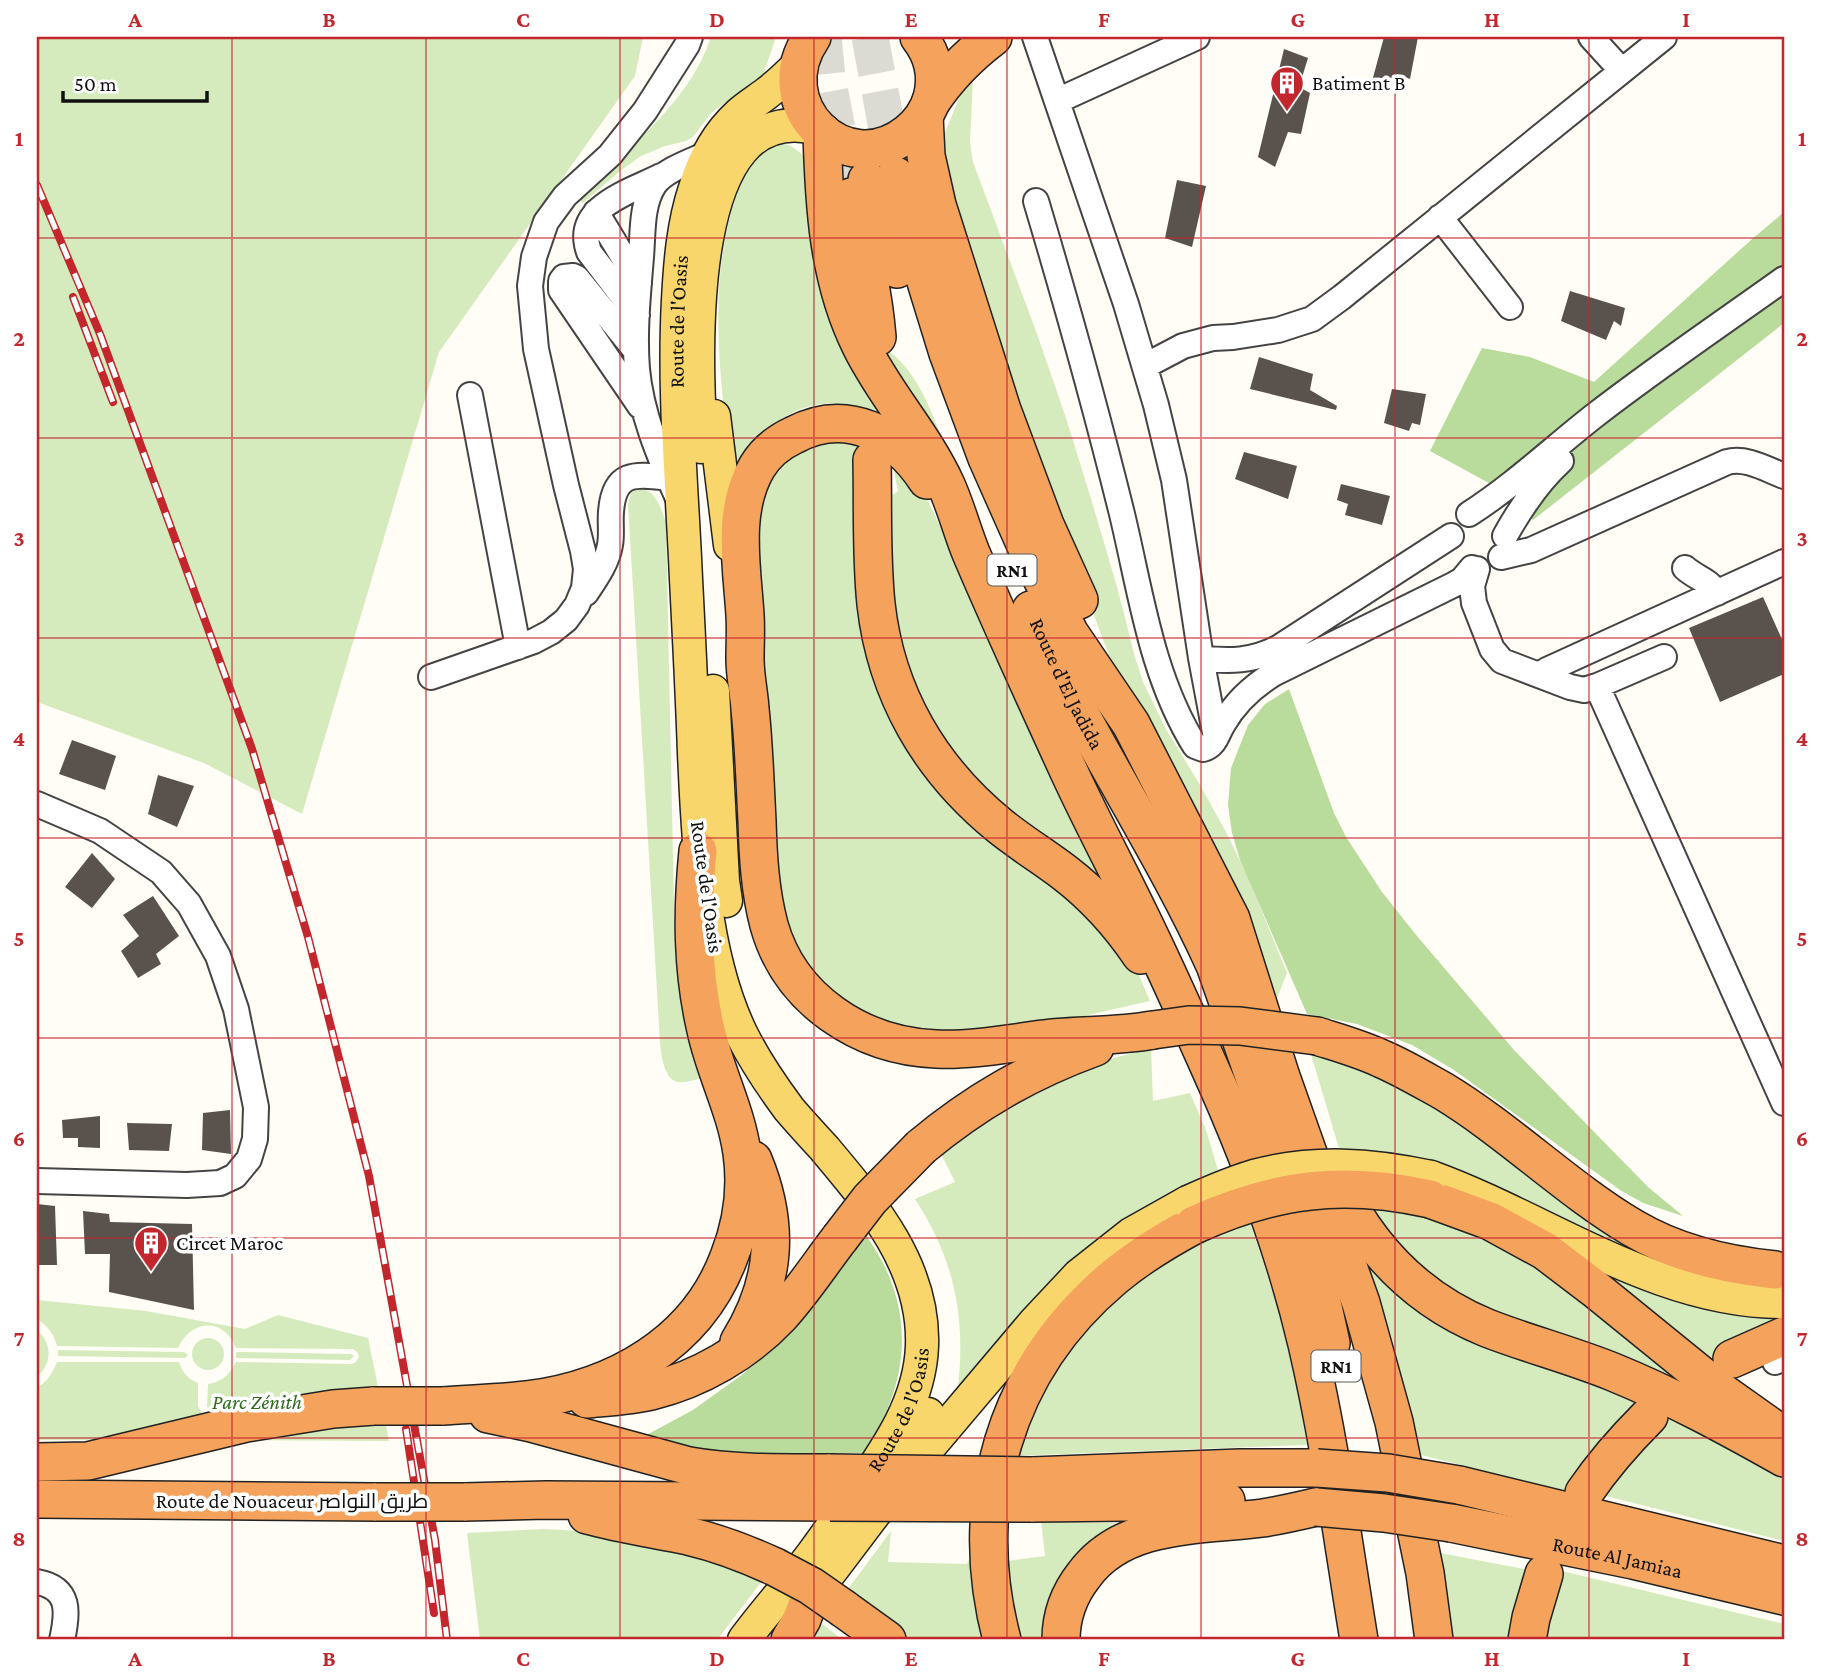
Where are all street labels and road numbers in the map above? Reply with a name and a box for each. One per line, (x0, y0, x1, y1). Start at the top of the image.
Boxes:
street label: Route de l'Oasis (665, 254, 693, 388)
road number: RN1 (988, 554, 1036, 586)
street label: Route d'El Jadida (1025, 614, 1109, 754)
street label: Route de l'Oasis (686, 819, 728, 955)
street label: Route de l'Oasis (862, 1347, 934, 1476)
road number: RN1 (1312, 1350, 1360, 1382)
street label: Route de Nouaceur طريق النواصر (156, 1489, 428, 1514)
street label: Route Al Jamiaa (1550, 1532, 1685, 1583)

